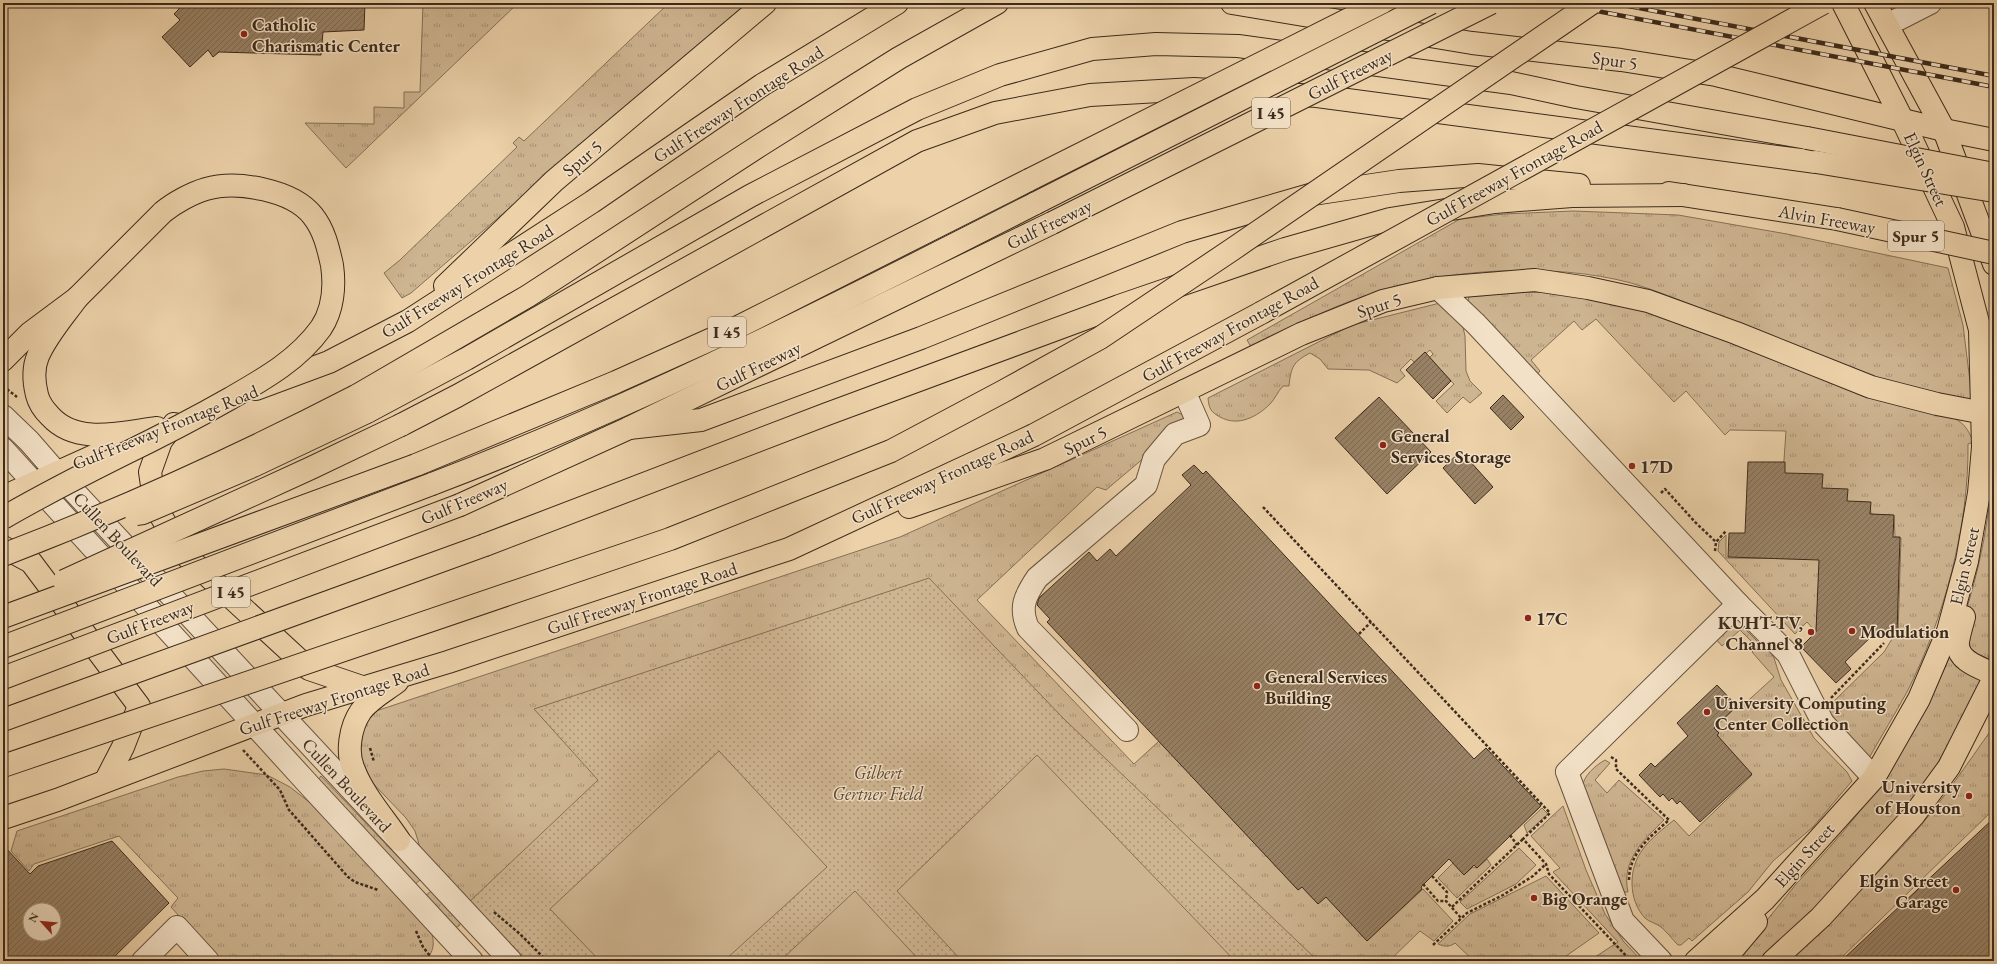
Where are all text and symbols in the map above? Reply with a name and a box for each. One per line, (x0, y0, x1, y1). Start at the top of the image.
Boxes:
place label: Catholic Charismatic Center (252, 13, 400, 57)
marker: Catholic Charismatic Center (239, 29, 249, 39)
street label: Gulf Freeway Frontage Road (648, 40, 828, 168)
street label: Gulf Freeway (1304, 43, 1396, 105)
street label: Spur 5 (1591, 45, 1639, 75)
road number: I 45 (1252, 98, 1290, 128)
street label: Gulf Freeway Frontage Road (1422, 114, 1607, 231)
street label: Elgin Street (1899, 128, 1953, 210)
street label: Spur 5 (557, 135, 607, 181)
street label: Gulf Freeway (1002, 193, 1096, 255)
street label: Alvin Freeway (1776, 199, 1877, 239)
street label: Gulf Freeway Frontage Road (377, 218, 558, 343)
road number: Spur 5 (1888, 221, 1944, 251)
street label: Gulf Freeway Frontage Road (1138, 270, 1323, 387)
street label: Spur 5 (1354, 287, 1404, 323)
road number: I 45 (708, 317, 746, 347)
street label: Gulf Freeway (711, 335, 805, 397)
street label: Gulf Freeway Frontage Road (69, 379, 262, 475)
street label: Spur 5 (1060, 420, 1110, 460)
street label: Gulf Freeway Frontage Road (847, 424, 1038, 529)
place label: General Services Storage (1391, 424, 1512, 468)
marker: General Services Storage (1378, 440, 1388, 450)
place label: 17D (1640, 455, 1673, 478)
marker: 17D (1627, 461, 1637, 471)
street label: Gulf Freeway (417, 472, 511, 530)
street label: Cullen Boulevard (68, 487, 168, 592)
street label: Elgin Street (1944, 524, 1984, 607)
street label: Gulf Freeway Frontage Road (544, 556, 741, 640)
road number: I 45 (212, 577, 250, 607)
street label: Gulf Freeway (103, 595, 197, 649)
place label: 17C (1536, 607, 1568, 630)
place label: KUHT-TV, Channel 8 (1718, 611, 1803, 655)
marker: 17C (1523, 613, 1533, 623)
place label: Modulation (1860, 620, 1949, 643)
marker: Modulation (1847, 626, 1857, 636)
marker: KUHT-TV, Channel 8 (1806, 627, 1816, 637)
street label: Gulf Freeway Frontage Road (236, 657, 433, 741)
place label: General Services Building (1265, 665, 1387, 709)
marker: General Services Building (1252, 681, 1262, 691)
place label: University Computing Center Collection (1715, 691, 1887, 735)
marker: University Computing Center Collection (1702, 707, 1712, 717)
street label: Cullen Boulevard (297, 733, 397, 838)
park label: Gilbert Gertner Field (833, 761, 924, 805)
place label: University of Houston (1875, 775, 1961, 819)
marker: University of Houston (1964, 791, 1974, 801)
street label: Elgin Street (1769, 818, 1839, 892)
place label: Elgin Street Garage (1859, 869, 1948, 913)
marker: Elgin Street Garage (1951, 885, 1961, 895)
place label: Big Orange (1542, 887, 1628, 910)
marker: Big Orange (1529, 893, 1539, 903)
north arrow (22, 902, 62, 942)
text: N (25, 910, 41, 925)

